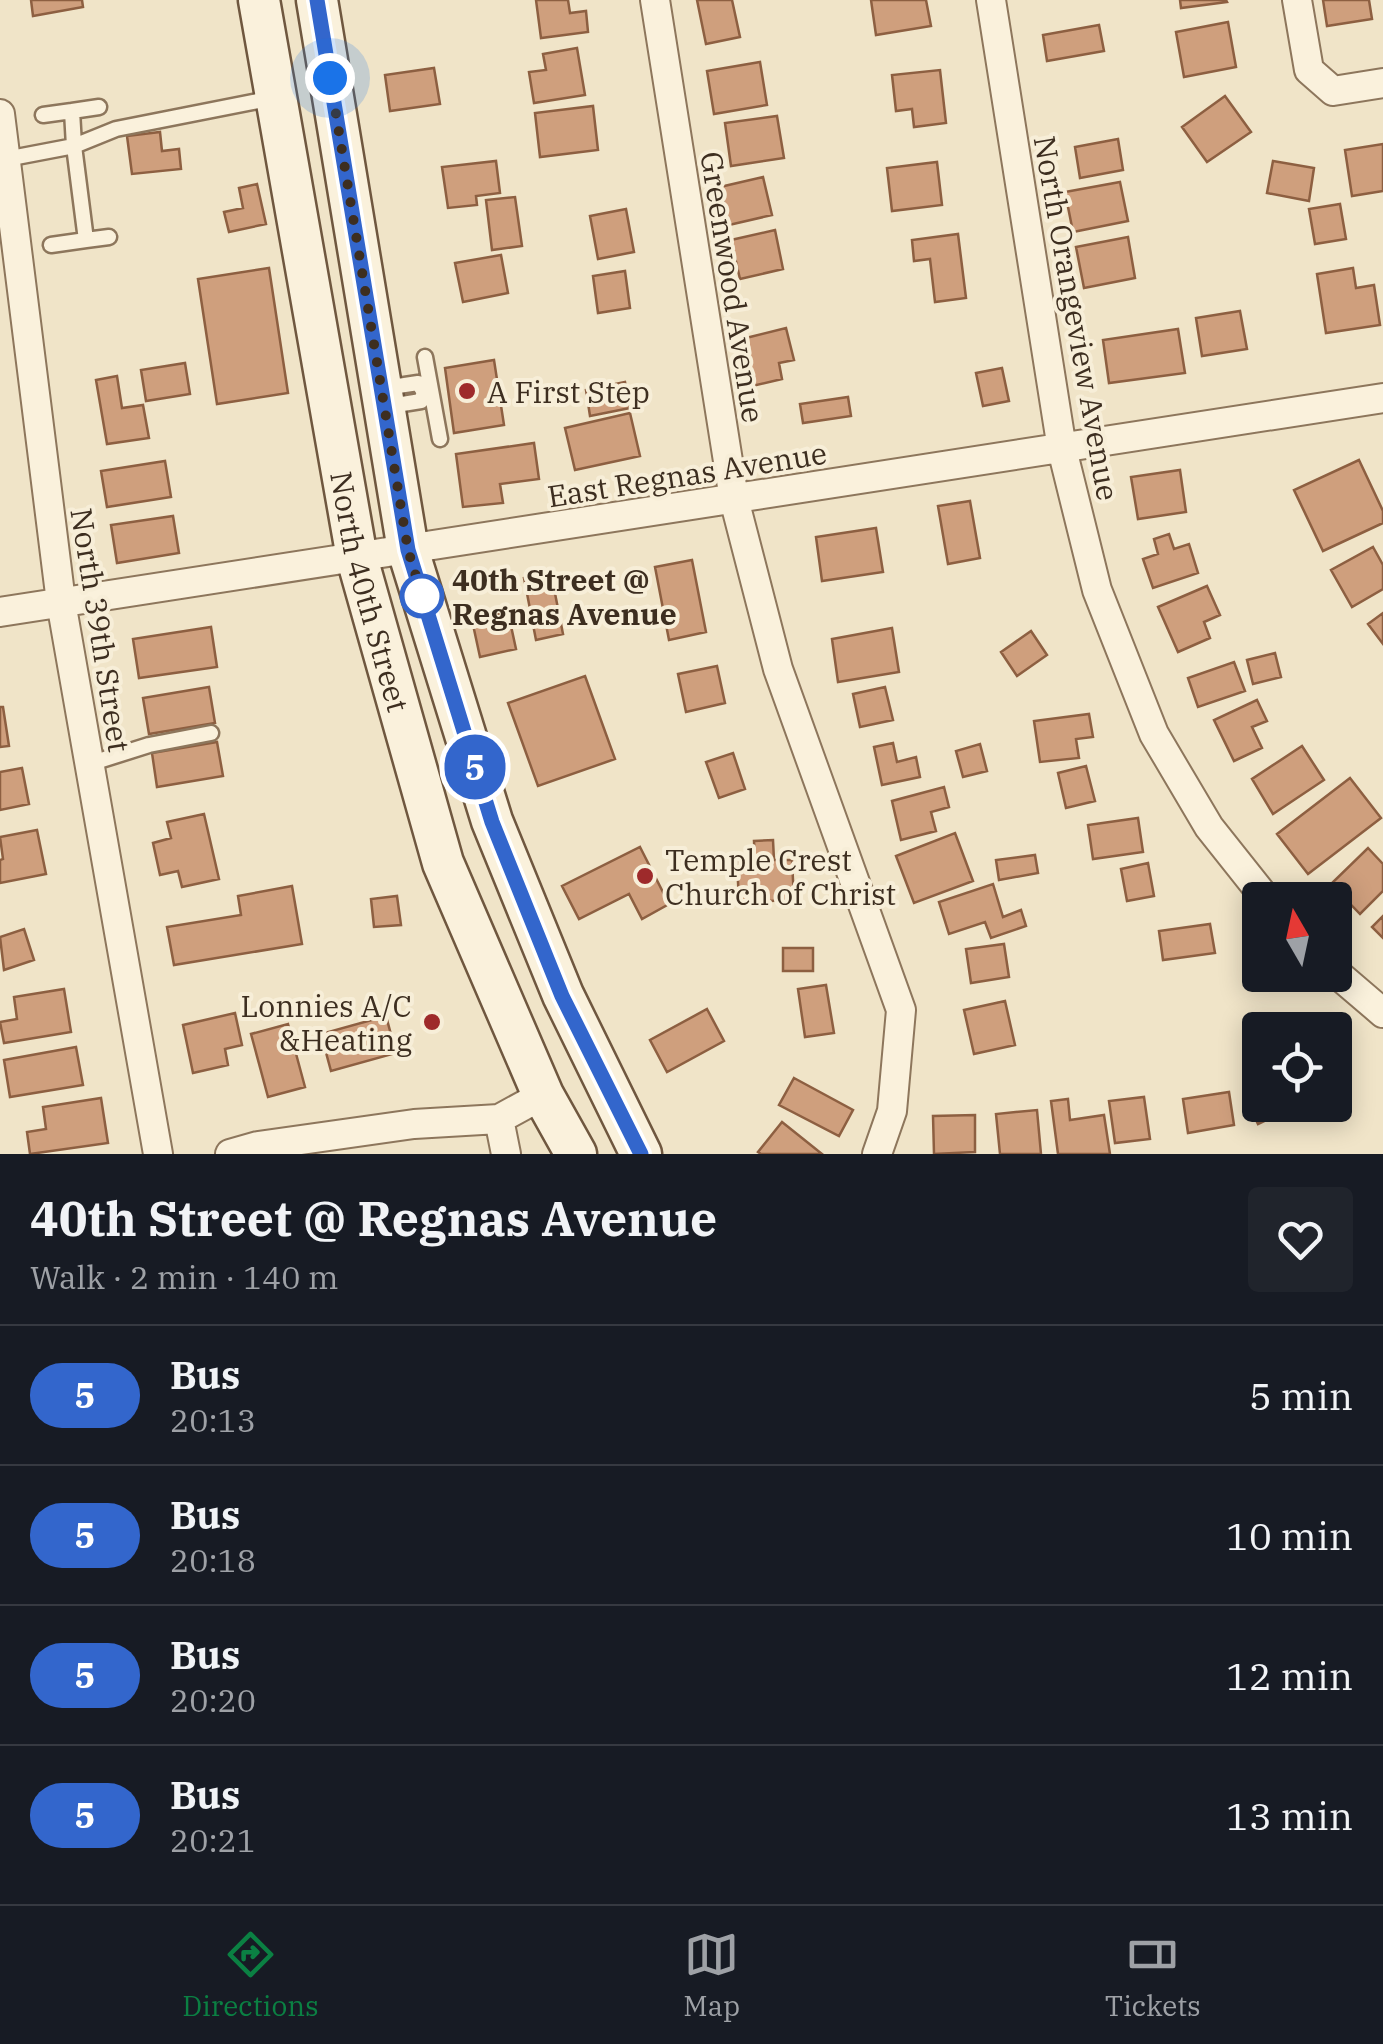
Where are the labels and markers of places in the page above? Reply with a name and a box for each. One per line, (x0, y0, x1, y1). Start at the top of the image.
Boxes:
place label: A First Step (487, 372, 650, 411)
marker: A First Step (456, 380, 478, 402)
place label: 40th Street @ Regnas Avenue (452, 560, 677, 633)
marker: 40th Street @ Regnas Avenue (401, 575, 443, 617)
place label: Temple Crest Church of Christ (665, 840, 896, 913)
marker: Temple Crest Church of Christ (634, 865, 656, 887)
place label: Lonnies A/C &Heating (240, 986, 412, 1059)
marker: Lonnies A/C &Heating (421, 1011, 443, 1033)

